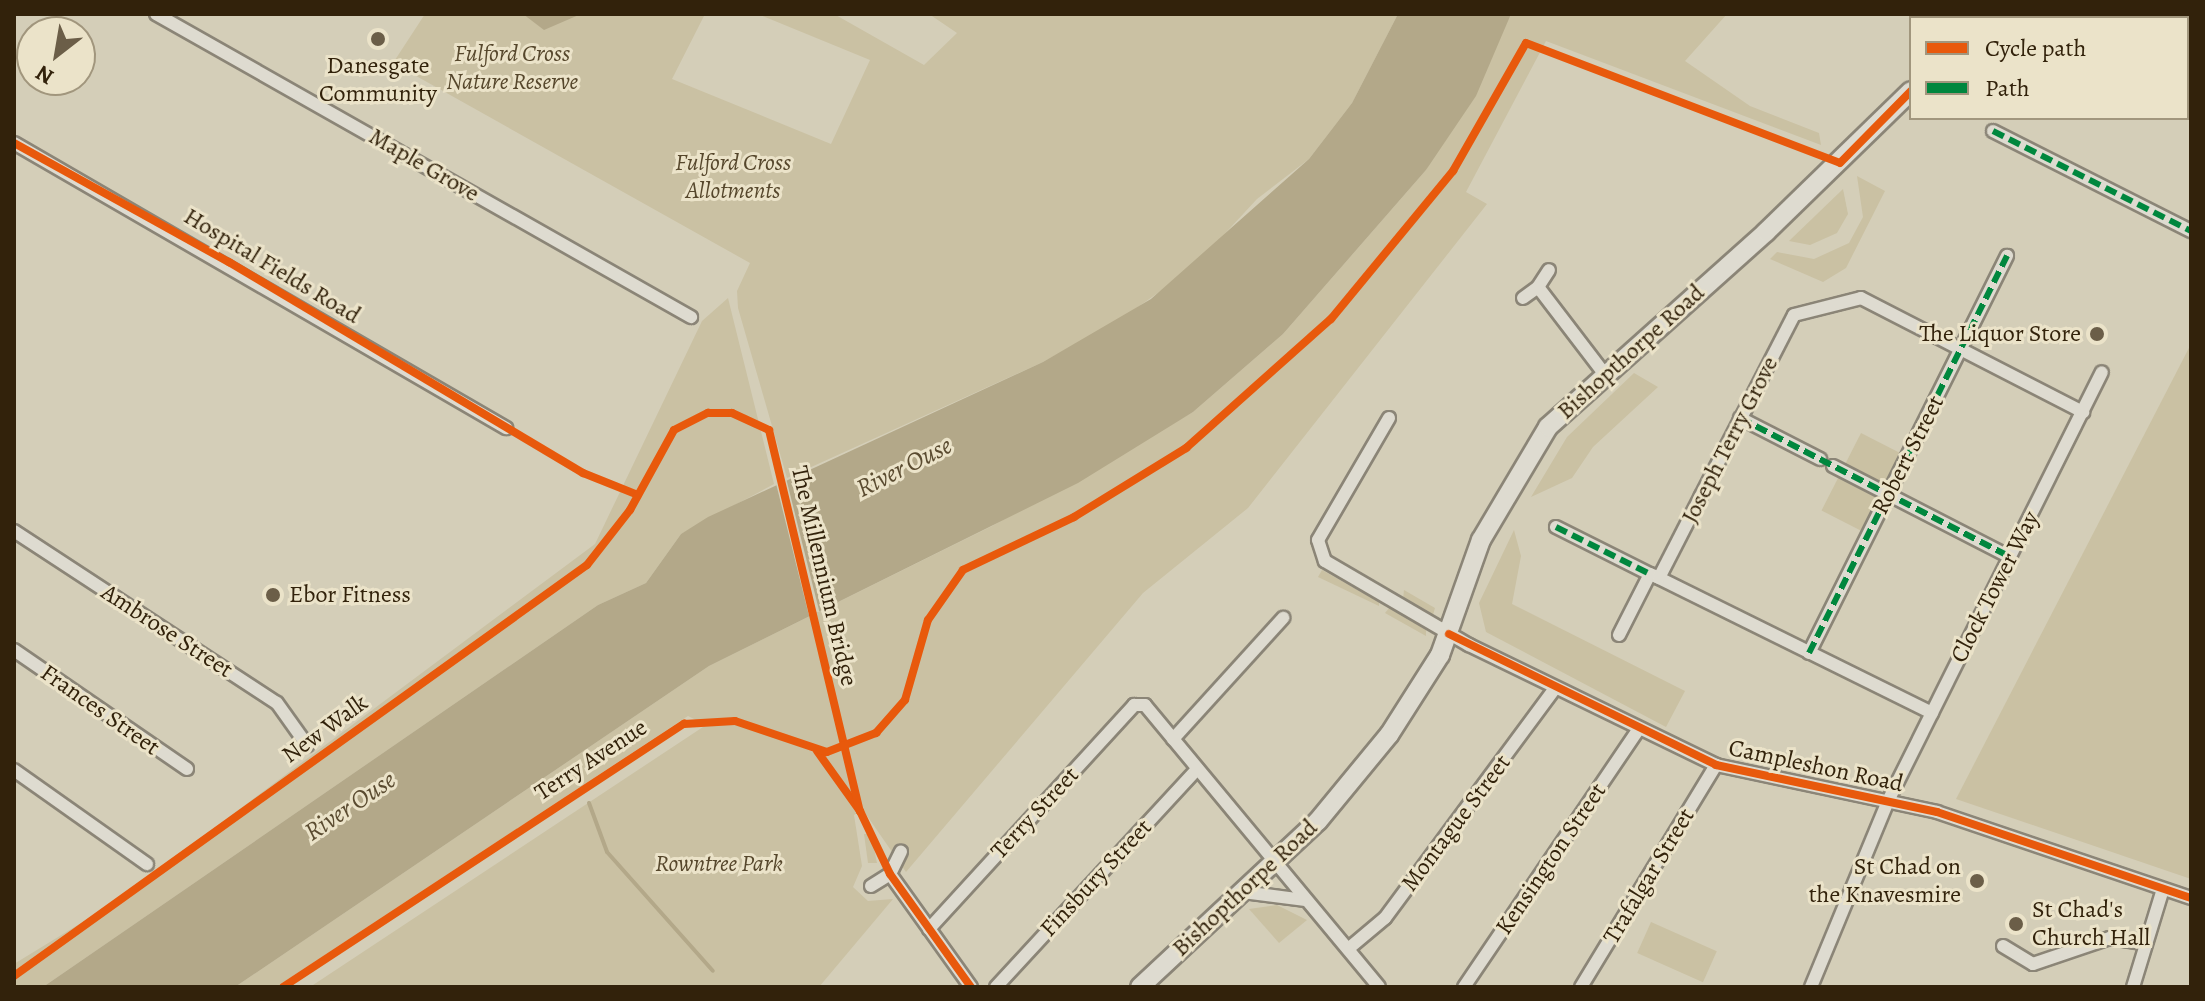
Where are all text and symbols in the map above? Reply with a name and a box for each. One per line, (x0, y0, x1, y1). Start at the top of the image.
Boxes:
north arrow (16, 16, 96, 96)
legend (1909, 16, 2189, 120)
marker: Danesgate Community (369, 30, 387, 48)
text: Cycle path (1985, 32, 2086, 64)
park label: Fulford Cross Nature Reserve (446, 40, 578, 96)
place label: Danesgate Community (319, 52, 437, 108)
text: N (30, 58, 59, 92)
text: Path (1985, 72, 2030, 104)
street label: Maple Grove (364, 122, 484, 208)
park label: Fulford Cross Allotments (675, 149, 791, 205)
street label: Hospital Fields Road (179, 202, 365, 330)
street label: Bishopthorpe Road (1552, 278, 1710, 426)
place label: The Liquor Store (1919, 320, 2081, 348)
marker: The Liquor Store (2088, 325, 2106, 343)
street label: Joseph Terry Grove (1676, 352, 1784, 528)
street label: Robert Street (1866, 391, 1950, 519)
water label: River Ouse (851, 430, 957, 504)
street label: The Millennium Bridge (785, 463, 863, 689)
street label: Clock Tower Way (1944, 506, 2046, 668)
street label: Ambrose Street (96, 578, 238, 684)
place label: Ebor Fitness (289, 581, 411, 609)
marker: Ebor Fitness (264, 586, 282, 604)
street label: Frances Street (35, 658, 165, 762)
street label: New Walk (277, 688, 373, 770)
street label: Terry Avenue (529, 713, 653, 807)
street label: Campleshon Road (1726, 733, 1906, 799)
street label: Montague Street (1395, 749, 1517, 897)
street label: Terry Street (985, 761, 1085, 865)
water label: River Ouse (299, 764, 401, 848)
street label: Kensington Street (1490, 778, 1612, 940)
street label: Trafalgar Street (1597, 803, 1701, 949)
street label: Finsbury Street (1034, 813, 1158, 943)
street label: Bishopthorpe Road (1166, 813, 1324, 963)
park label: Rowntree Park (655, 850, 783, 878)
place label: St Chad on the Knavesmire (1809, 853, 1961, 909)
marker: St Chad on the Knavesmire (1968, 872, 1986, 890)
place label: St Chad's Church Hall (2032, 896, 2150, 952)
marker: St Chad's Church Hall (2007, 915, 2025, 933)

